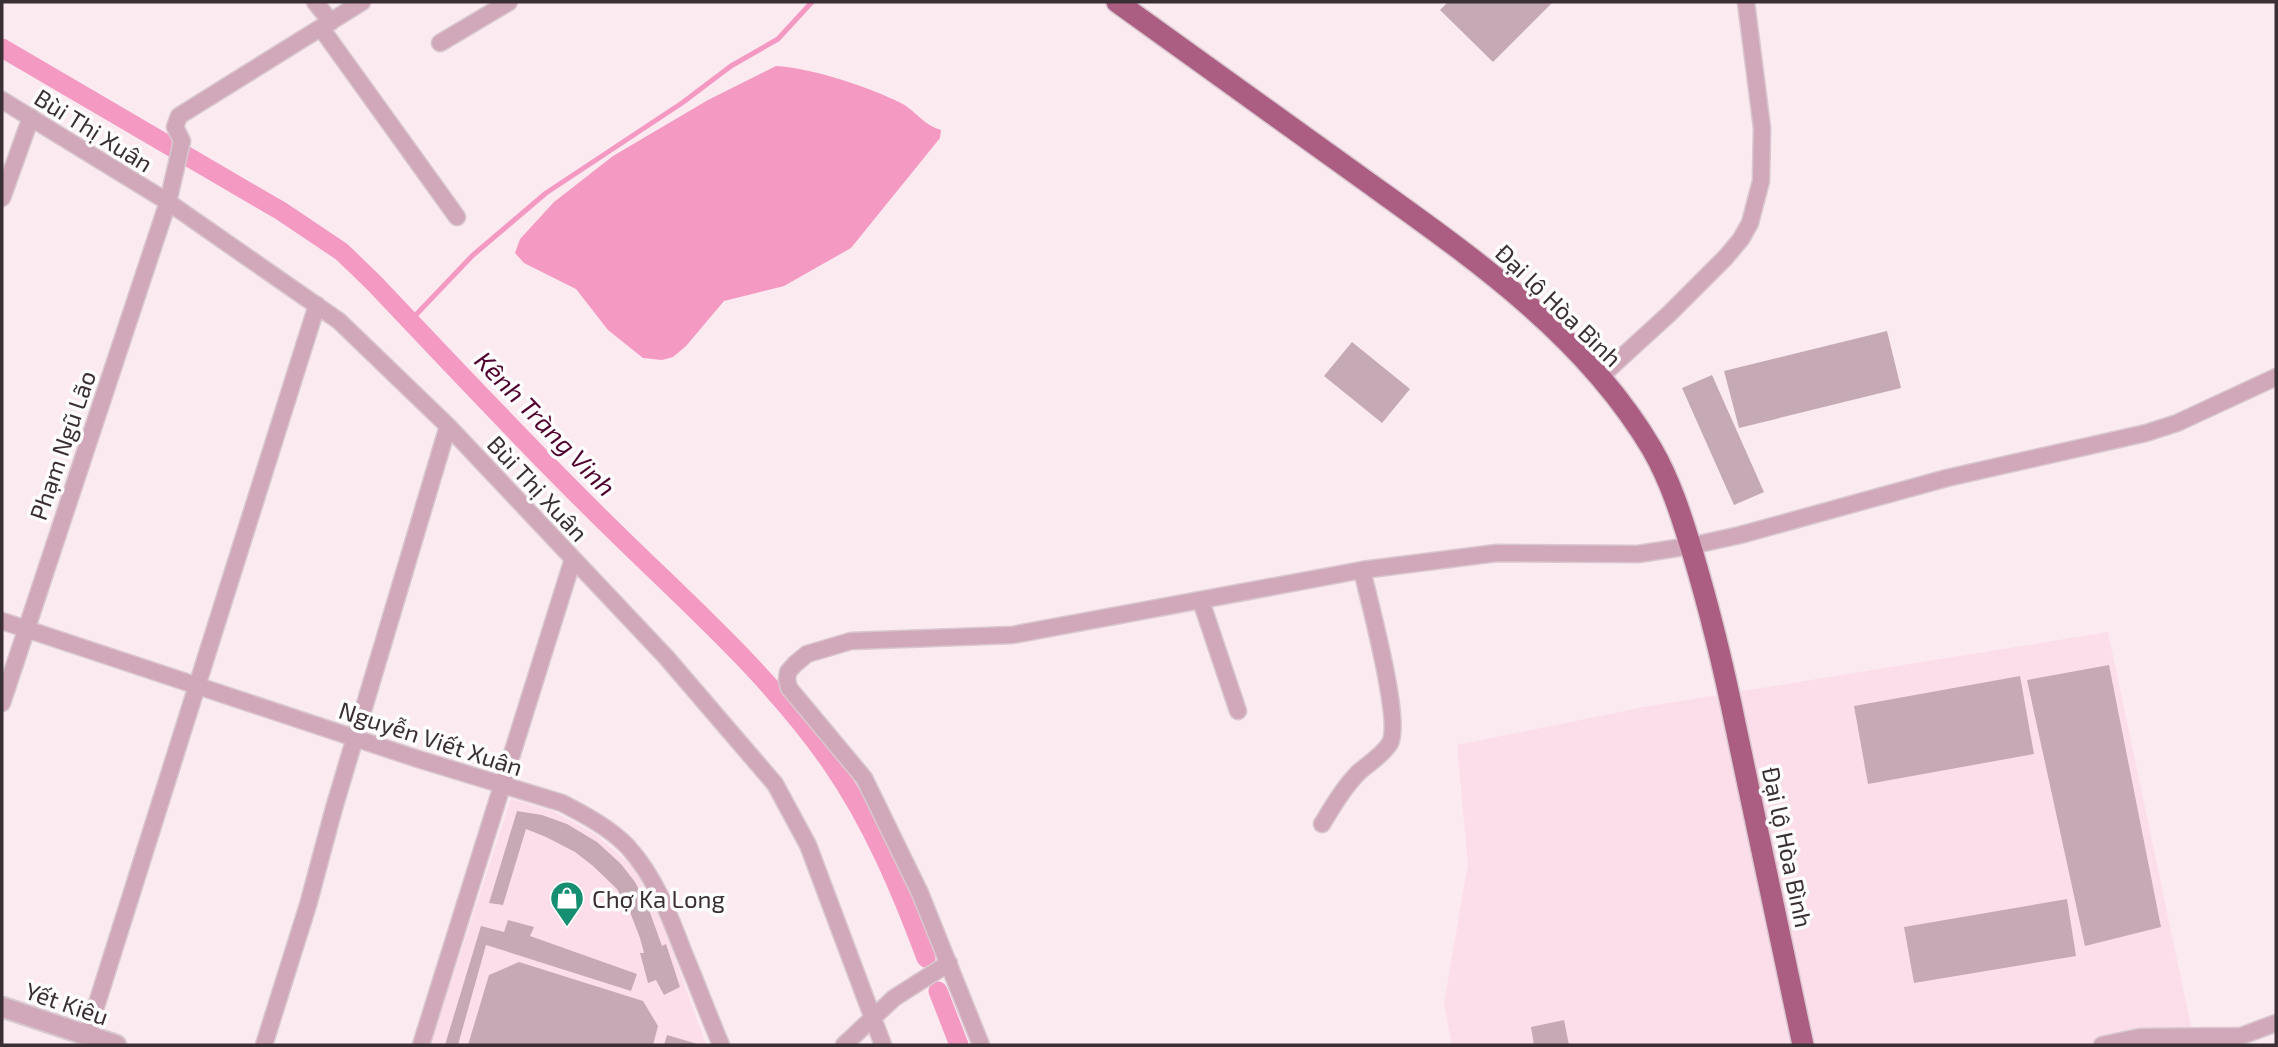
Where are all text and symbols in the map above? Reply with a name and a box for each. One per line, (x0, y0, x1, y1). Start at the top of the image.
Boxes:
street label: Bùi Thị Xuân (30, 82, 158, 178)
street label: Đại lộ Hòa Bình (1490, 238, 1628, 372)
water label: Kênh Tràng Vinh (469, 344, 623, 502)
street label: Phạm Ngũ Lão (23, 366, 101, 524)
street label: Bùi Thị Xuân (482, 429, 594, 547)
street label: Nguyễn Viết Xuân (336, 695, 526, 781)
street label: Đại lộ Hòa Bình (1757, 764, 1819, 930)
shop icon: Chợ Ka Long (548, 879, 586, 928)
place label: Chợ Ka Long (592, 884, 725, 913)
street label: Yết Kiêu (22, 975, 112, 1031)

